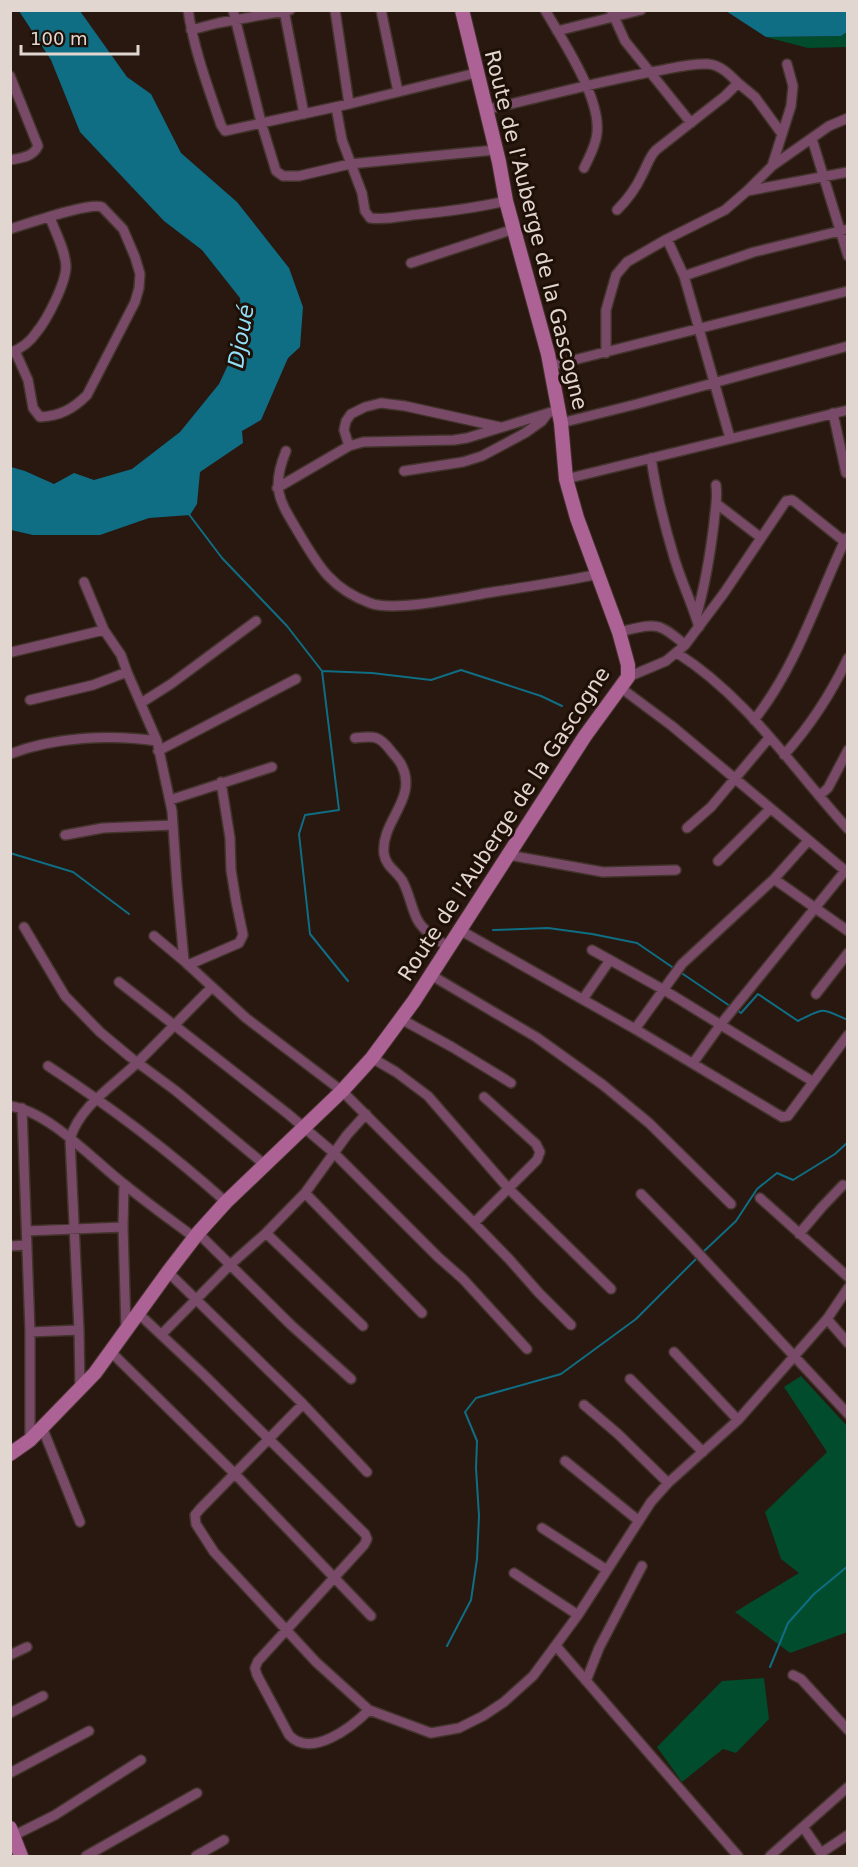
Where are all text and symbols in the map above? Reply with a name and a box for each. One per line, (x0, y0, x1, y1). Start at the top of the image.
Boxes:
scale bar (21, 18, 138, 56)
text: 100 m (30, 28, 88, 49)
street label: Route de l'Auberge de la Gascogne (480, 48, 592, 412)
water label: Djoué (223, 302, 259, 370)
street label: Route de l'Auberge de la Gascogne (393, 662, 615, 986)

